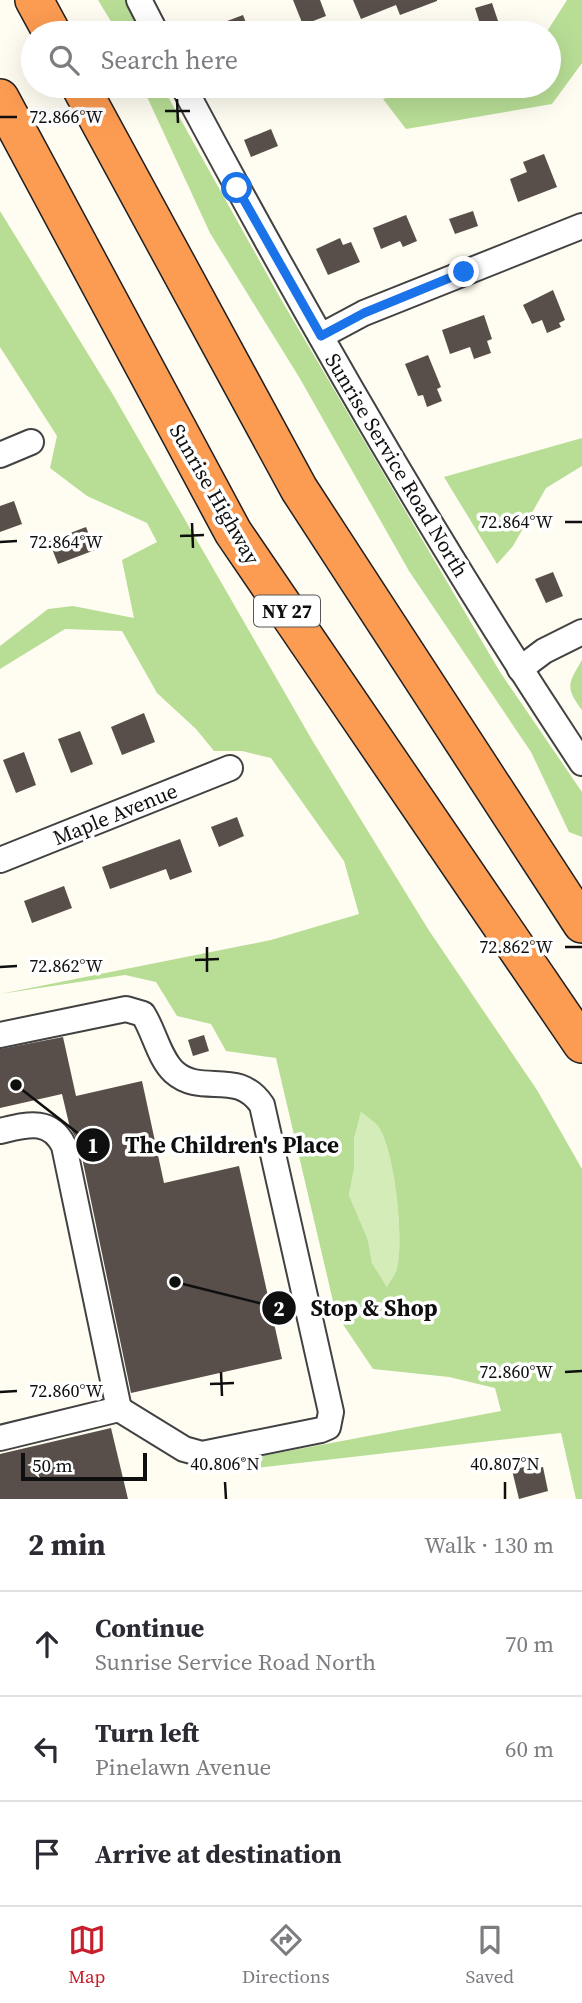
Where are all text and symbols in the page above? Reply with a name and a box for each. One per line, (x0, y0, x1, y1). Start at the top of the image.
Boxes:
search box (21, 21, 561, 98)
icon: search (45, 41, 83, 79)
text: Search here (101, 42, 238, 78)
text: 72.866°W (29, 104, 103, 129)
route start (221, 172, 252, 203)
route end (448, 256, 479, 287)
street label: Sunrise Service Road North (319, 348, 475, 582)
street label: Sunrise Highway (163, 418, 267, 570)
text: 72.864°W (479, 509, 553, 534)
text: 72.864°W (29, 529, 103, 554)
road number: NY 27 (254, 596, 320, 626)
street label: Maple Avenue (49, 776, 181, 852)
text: 72.862°W (479, 934, 553, 959)
text: 72.862°W (29, 953, 103, 978)
callout: The Children's Place (76, 1123, 353, 1167)
text: The Children's Place (125, 1129, 339, 1161)
text: 1 (87, 1131, 99, 1160)
callout: Stop & Shop (261, 1286, 451, 1330)
text: Stop & Shop (311, 1292, 438, 1324)
text: 2 (273, 1294, 285, 1323)
text: 72.860°W (479, 1359, 553, 1384)
text: 72.860°W (29, 1378, 103, 1403)
scale bar (21, 1450, 147, 1482)
text: 40.806°N (190, 1451, 260, 1476)
text: 40.807°N (470, 1451, 540, 1476)
text: 50 m (32, 1452, 73, 1478)
text: 2 min (28, 1524, 106, 1565)
text: Walk · 130 m (424, 1529, 554, 1561)
text: Continue (95, 1610, 204, 1646)
icon: ahead (28, 1625, 66, 1663)
text: 70 m (505, 1628, 554, 1660)
text: Sunrise Service Road North (95, 1646, 376, 1678)
text: Turn left (95, 1715, 199, 1751)
icon: left (28, 1730, 66, 1768)
text: 60 m (505, 1733, 554, 1765)
text: Pinelawn Avenue (95, 1751, 271, 1783)
icon: arrive (28, 1835, 66, 1873)
text: Arrive at destination (95, 1836, 342, 1872)
tab: Map (68, 1921, 106, 1989)
tab: Directions (242, 1921, 330, 1989)
tab: Saved (465, 1921, 514, 1989)

